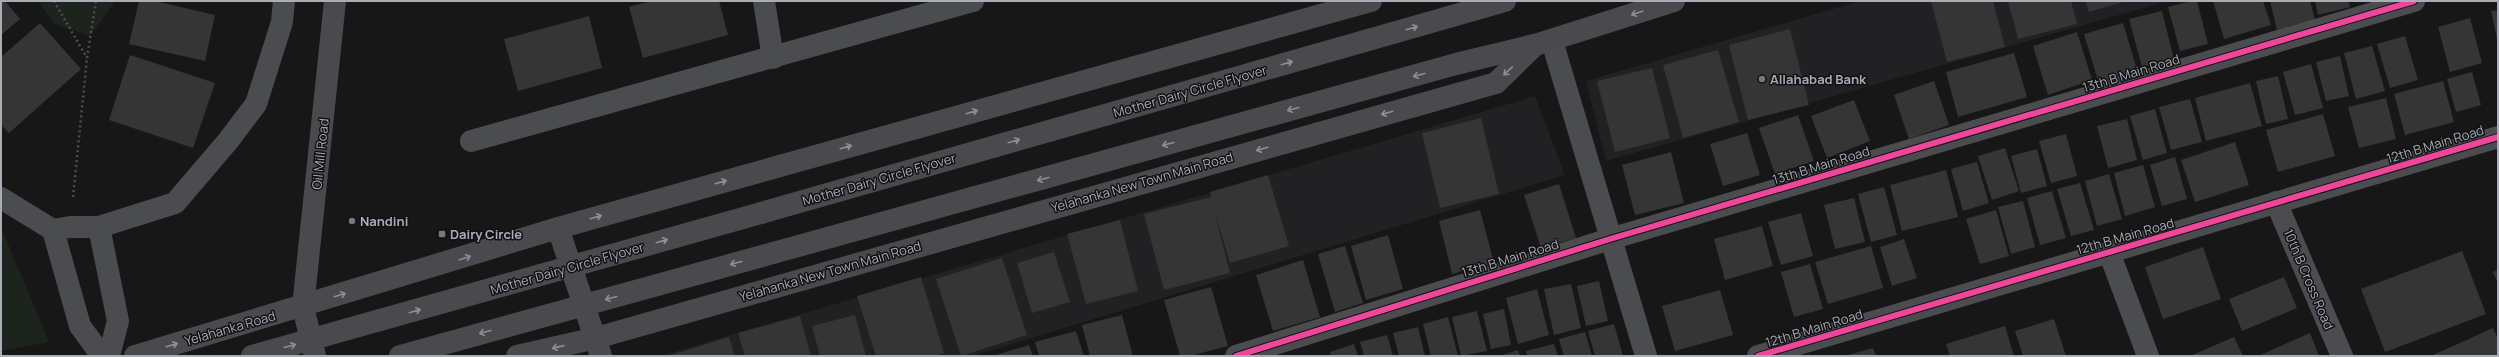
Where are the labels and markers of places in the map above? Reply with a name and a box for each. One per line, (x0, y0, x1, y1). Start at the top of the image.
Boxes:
place label: Allahabad Bank (1770, 70, 1867, 88)
marker: Allahabad Bank (1757, 74, 1767, 84)
place label: Nandini (360, 212, 408, 230)
marker: Nandini (347, 216, 357, 226)
place label: Dairy Circle (450, 225, 522, 243)
marker: Dairy Circle (437, 229, 447, 239)

